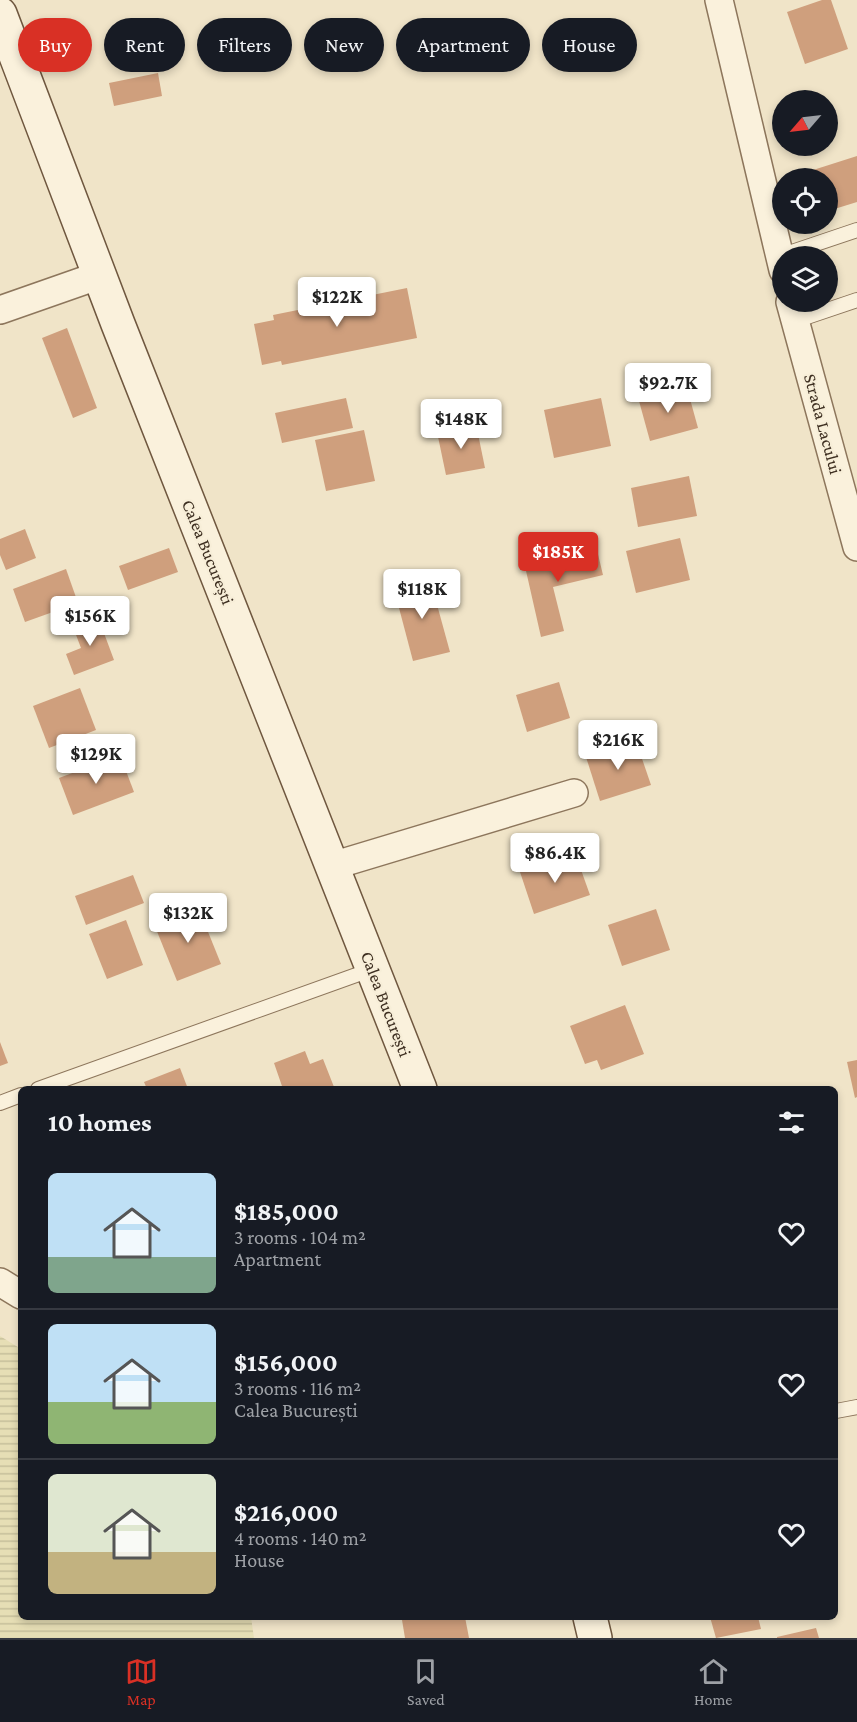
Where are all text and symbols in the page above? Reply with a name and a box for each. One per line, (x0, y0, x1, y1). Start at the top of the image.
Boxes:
chip: Buy (18, 18, 92, 72)
chip: Rent (104, 18, 185, 72)
chip: Filters (197, 18, 292, 72)
chip: New (304, 18, 384, 72)
chip: Apartment (396, 18, 530, 72)
chip: House (542, 18, 637, 72)
north arrow (772, 90, 838, 156)
map controls (772, 90, 838, 312)
button: locate (772, 168, 838, 234)
button: layers (772, 246, 838, 312)
pin: $122K (295, 277, 379, 328)
text: $122K (312, 285, 362, 307)
pin: $92.7K (619, 363, 717, 414)
text: $92.7K (639, 371, 697, 393)
street label: Strada Lacului (800, 372, 846, 477)
pin: $148K (419, 399, 503, 450)
text: $148K (435, 407, 487, 429)
street label: Calea București (176, 497, 238, 608)
pin: $185K (516, 532, 600, 583)
text: $185K (532, 540, 584, 562)
pin: $118K (380, 569, 464, 620)
text: $118K (397, 577, 447, 599)
pin: $156K (48, 596, 132, 647)
text: $156K (65, 604, 115, 626)
pin: $216K (576, 720, 660, 771)
text: $216K (592, 728, 644, 750)
pin: $129K (54, 734, 138, 785)
text: $129K (70, 742, 122, 764)
pin: $86.4K (506, 833, 604, 884)
text: $86.4K (524, 841, 586, 863)
pin: $132K (146, 893, 230, 944)
text: $132K (163, 901, 213, 923)
street label: Calea București (355, 948, 415, 1061)
icon: filters (775, 1106, 808, 1139)
text: 10 homes (48, 1108, 152, 1137)
icon: home (96, 1197, 168, 1269)
text: $185,000 (234, 1197, 339, 1226)
icon: heart (775, 1217, 808, 1250)
text: 3 rooms · 104 m² (234, 1226, 366, 1248)
text: Apartment (234, 1248, 321, 1270)
icon: home (96, 1348, 168, 1420)
text: $156,000 (234, 1348, 338, 1377)
icon: heart (775, 1368, 808, 1401)
text: 3 rooms · 116 m² (234, 1377, 361, 1399)
text: Calea București (234, 1399, 358, 1421)
icon: home (96, 1498, 168, 1570)
text: $216,000 (234, 1498, 338, 1527)
icon: heart (775, 1518, 808, 1551)
text: 4 rooms · 140 m² (234, 1527, 367, 1549)
text: House (234, 1549, 284, 1571)
tab: Map (125, 1655, 158, 1708)
tab: Saved (407, 1655, 445, 1708)
tab: Home (694, 1655, 732, 1708)

